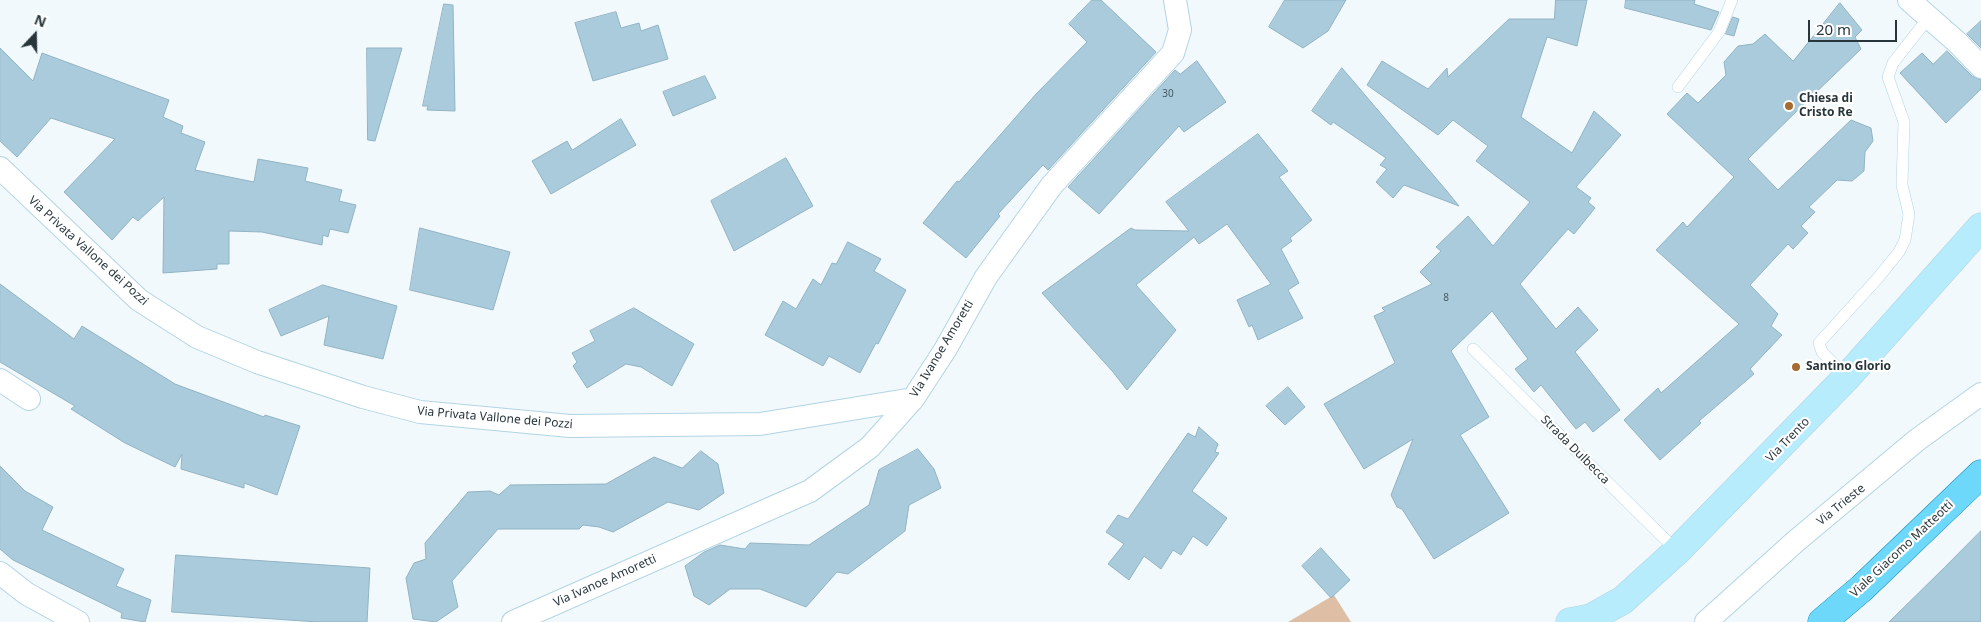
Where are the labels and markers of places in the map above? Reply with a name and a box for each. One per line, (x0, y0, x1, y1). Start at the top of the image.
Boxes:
place label: Chiesa di Cristo Re (1799, 92, 1853, 120)
marker: Chiesa di Cristo Re (1783, 100, 1795, 112)
place label: Santino Glorio (1806, 360, 1891, 374)
marker: Santino Glorio (1790, 361, 1802, 373)

